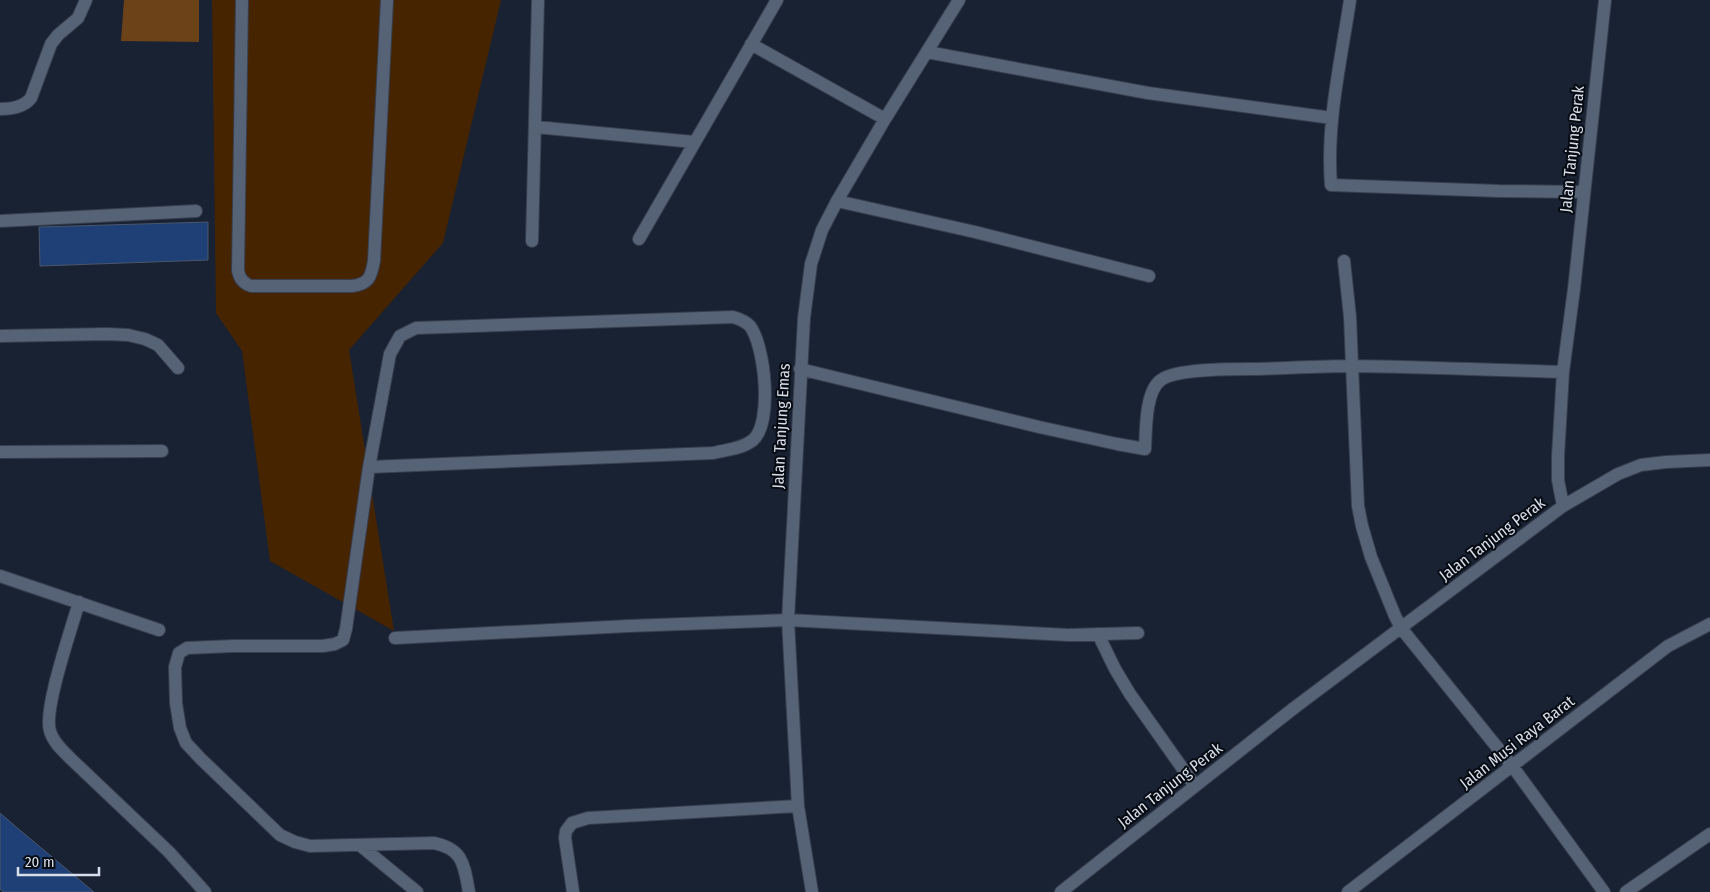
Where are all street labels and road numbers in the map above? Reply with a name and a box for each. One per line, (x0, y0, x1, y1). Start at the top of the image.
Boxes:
street label: Jalan Tanjung Perak (1556, 84, 1588, 213)
street label: Jalan Tanjung Emas (768, 363, 794, 489)
street label: Jalan Tanjung Perak (1435, 493, 1549, 585)
street label: Jalan Musi Raya Barat (1456, 691, 1579, 793)
street label: Jalan Tanjung Perak (1114, 738, 1226, 832)

